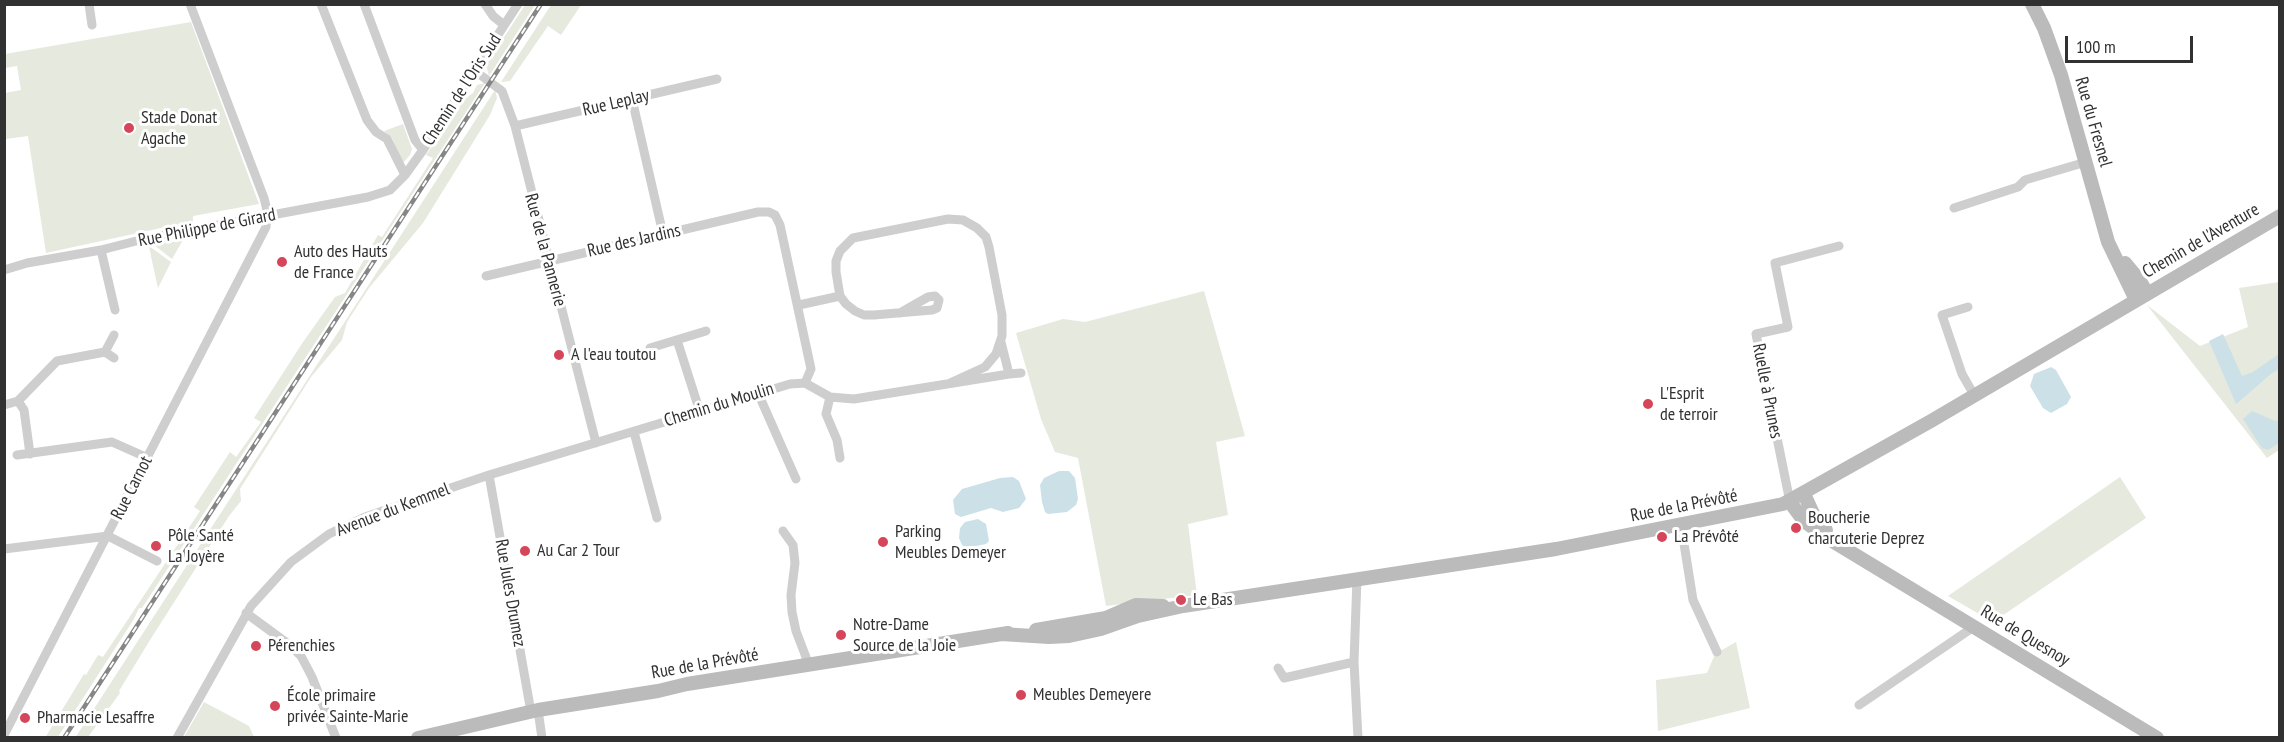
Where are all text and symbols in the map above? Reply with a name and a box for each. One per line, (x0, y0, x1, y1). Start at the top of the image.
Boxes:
scale bar (2068, 24, 2196, 62)
street label: Chemin de l'Oris Sud (418, 30, 506, 150)
text: 100 m (2076, 35, 2116, 58)
street label: Rue du Fresnel (2070, 75, 2116, 169)
street label: Rue Leplay (581, 85, 651, 121)
place label: Stade Donat Agache (141, 107, 217, 150)
marker: Stade Donat Agache (122, 121, 136, 135)
street label: Rue de la Pannerie (520, 191, 570, 309)
street label: Chemin de l'Aventure (2139, 199, 2263, 283)
street label: Rue Philippe de Girard (137, 204, 277, 252)
street label: Rue des Jardins (585, 220, 683, 262)
place label: Auto des Hauts de France (294, 241, 388, 284)
marker: Auto des Hauts de France (275, 255, 289, 269)
street label: Ruelle à Prunes (1747, 342, 1787, 440)
place label: A l'eau toutou (571, 344, 656, 366)
marker: A l'eau toutou (552, 348, 566, 362)
street label: Chemin du Moulin (662, 378, 776, 432)
place label: L'Esprit de terroir (1660, 383, 1718, 426)
marker: L'Esprit de terroir (1641, 397, 1655, 411)
street label: Rue Carnot (107, 453, 157, 523)
street label: Avenue du Kemmel (333, 479, 453, 541)
street label: Rue de la Prévôté (1629, 485, 1739, 527)
place label: Boucherie charcuterie Deprez (1808, 507, 1924, 550)
place label: Parking Meubles Demeyer (895, 521, 1006, 564)
marker: Boucherie charcuterie Deprez (1789, 521, 1803, 535)
place label: Pôle Santé La Joyère (168, 525, 234, 568)
place label: La Prévôté (1674, 526, 1739, 548)
marker: La Prévôté (1655, 530, 1669, 544)
marker: Parking Meubles Demeyer (876, 535, 890, 549)
street label: Rue Jules Drumez (490, 537, 530, 649)
marker: Pôle Santé La Joyère (149, 539, 163, 553)
place label: Au Car 2 Tour (537, 540, 620, 562)
marker: Au Car 2 Tour (518, 544, 532, 558)
place label: Le Bas (1193, 589, 1233, 611)
marker: Le Bas (1174, 593, 1188, 607)
street label: Rue de Quesnoy (1976, 601, 2074, 671)
place label: Notre-Dame Source de la Joie (853, 614, 956, 656)
marker: Notre-Dame Source de la Joie (834, 628, 848, 642)
place label: Pérenchies (268, 635, 335, 657)
marker: Pérenchies (249, 639, 263, 653)
street label: Rue de la Prévôté (650, 644, 760, 684)
place label: Meubles Demeyere (1033, 684, 1151, 706)
place label: École primaire privée Sainte-Marie (287, 685, 408, 728)
marker: Meubles Demeyere (1014, 688, 1028, 702)
marker: École primaire privée Sainte-Marie (268, 699, 282, 713)
place label: Pharmacie Lesaffre (37, 707, 155, 729)
marker: Pharmacie Lesaffre (18, 711, 32, 725)

